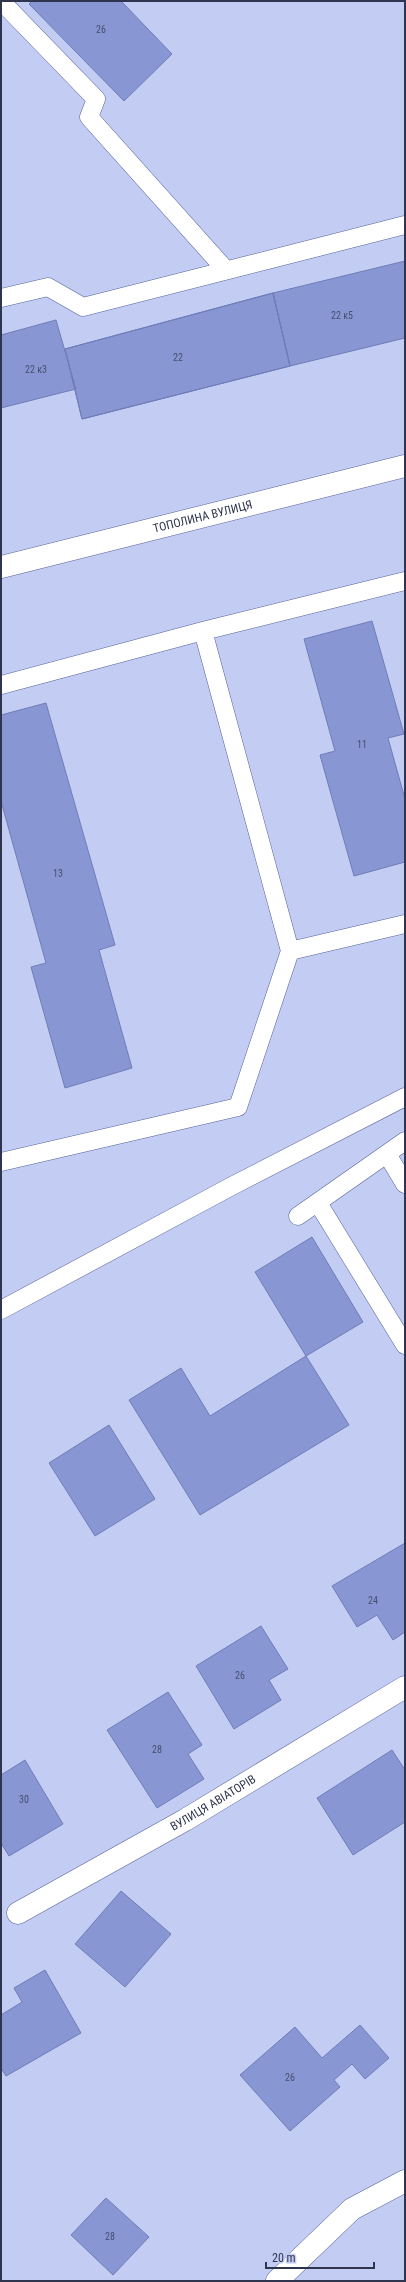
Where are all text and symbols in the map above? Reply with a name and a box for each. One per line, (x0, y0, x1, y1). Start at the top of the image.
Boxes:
house number: 26 (96, 24, 106, 35)
house number: 22 к5 (331, 310, 353, 321)
house number: 22 (173, 352, 183, 363)
house number: 22 к3 (25, 364, 47, 375)
street label: ТОПОЛИНА ВУЛИЦЯ (152, 497, 254, 536)
house number: 11 (357, 739, 367, 750)
house number: 13 (53, 868, 63, 879)
house number: 24 (368, 1595, 378, 1606)
house number: 26 (235, 1670, 245, 1681)
house number: 28 (152, 1744, 162, 1755)
street label: ВУЛИЦЯ АВІАТОРІВ (168, 1772, 258, 1834)
house number: 30 (19, 1794, 29, 1805)
house number: 26 (285, 2072, 295, 2083)
house number: 28 (105, 2231, 115, 2242)
scale bar (266, 2244, 374, 2270)
text: 20 m (272, 2251, 296, 2265)

